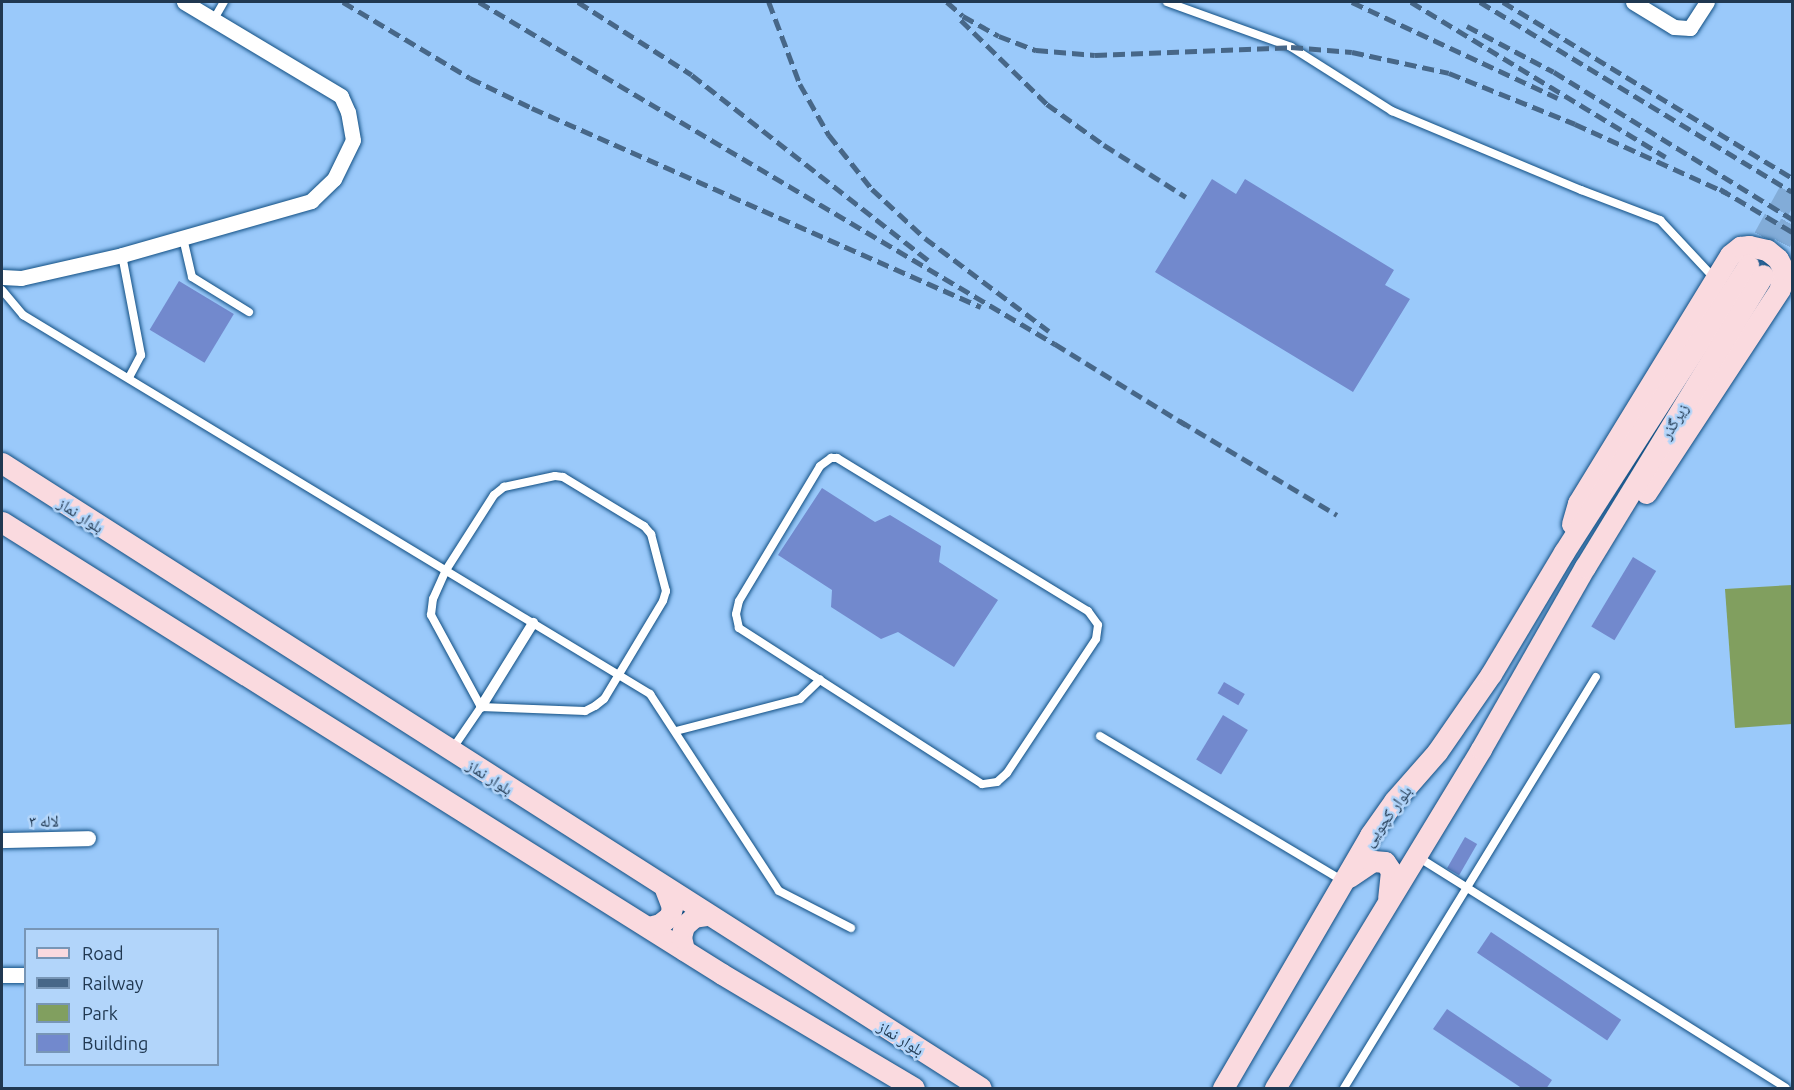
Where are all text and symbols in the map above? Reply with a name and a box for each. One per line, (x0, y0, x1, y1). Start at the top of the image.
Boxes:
street label: زیرگذر (1656, 400, 1692, 442)
street label: بلوار نماز (55, 493, 107, 537)
street label: بلوار نماز (464, 755, 516, 799)
street label: بلوار کچویی (1358, 782, 1416, 850)
street label: لاله ۳ (29, 811, 59, 831)
legend (24, 928, 219, 1066)
text: Road (82, 943, 124, 963)
text: Railway (82, 973, 143, 993)
text: Park (82, 1003, 118, 1023)
street label: بلوار نماز (874, 1016, 928, 1060)
text: Building (82, 1033, 148, 1053)

